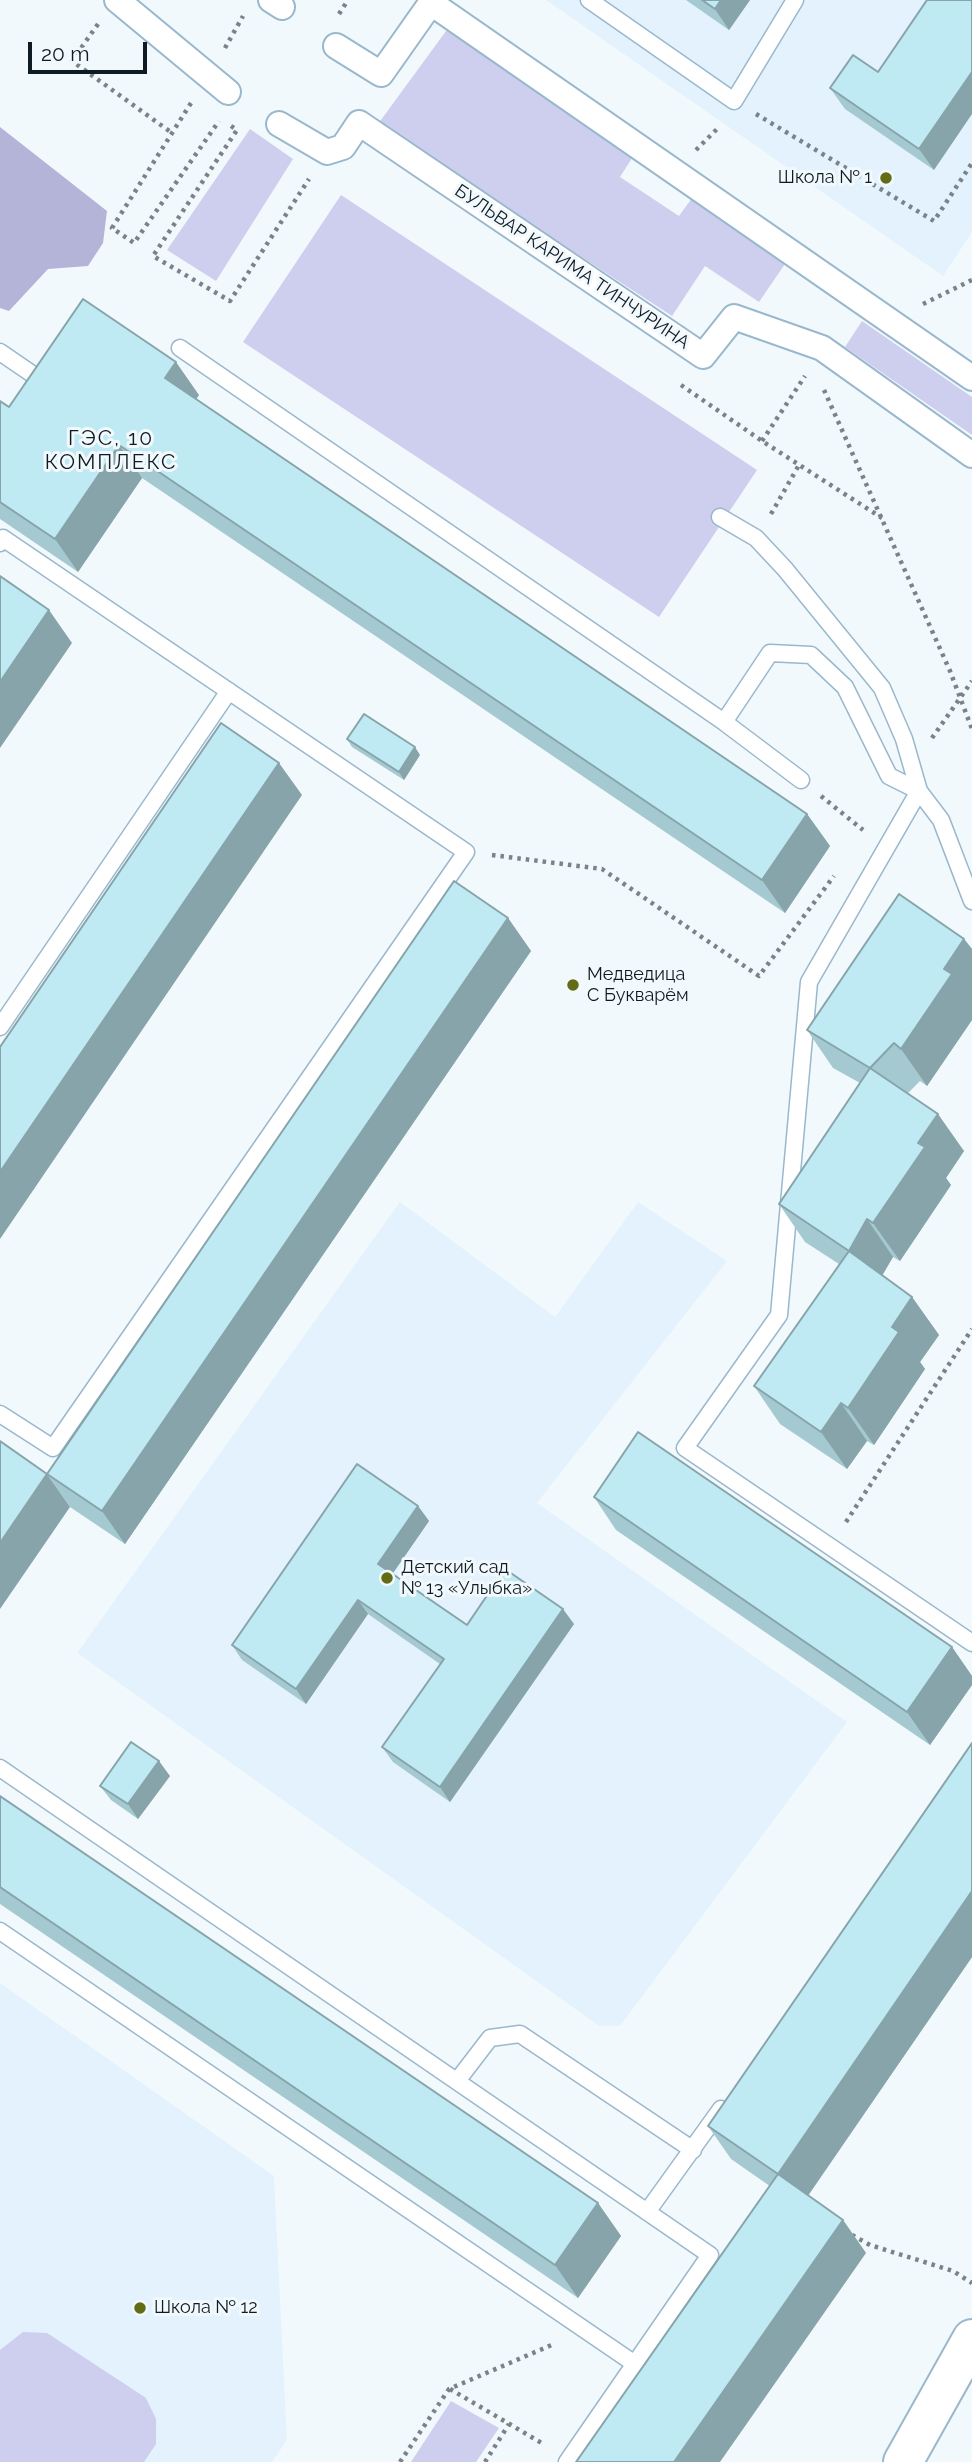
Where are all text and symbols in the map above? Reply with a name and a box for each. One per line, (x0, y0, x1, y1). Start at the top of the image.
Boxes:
scale bar (32, 28, 150, 72)
text: 20 m (41, 41, 89, 66)
place label: Школа № 1 (778, 167, 872, 189)
marker: Школа № 1 (878, 170, 894, 186)
street label: БУЛЬВАР КАРИМА ТИНЧУРИНА (451, 180, 693, 354)
district label: ГЭС, 10 КОМПЛЕКС (46, 426, 176, 476)
place label: Медведица С Букварём (587, 964, 689, 1006)
marker: Медведица С Букварём (565, 977, 581, 993)
place label: Детский сад № 13 «Улыбка» (401, 1557, 532, 1600)
marker: Детский сад № 13 «Улыбка» (379, 1570, 395, 1586)
place label: Школа № 12 (154, 2297, 258, 2319)
marker: Школа № 12 (132, 2300, 148, 2316)

